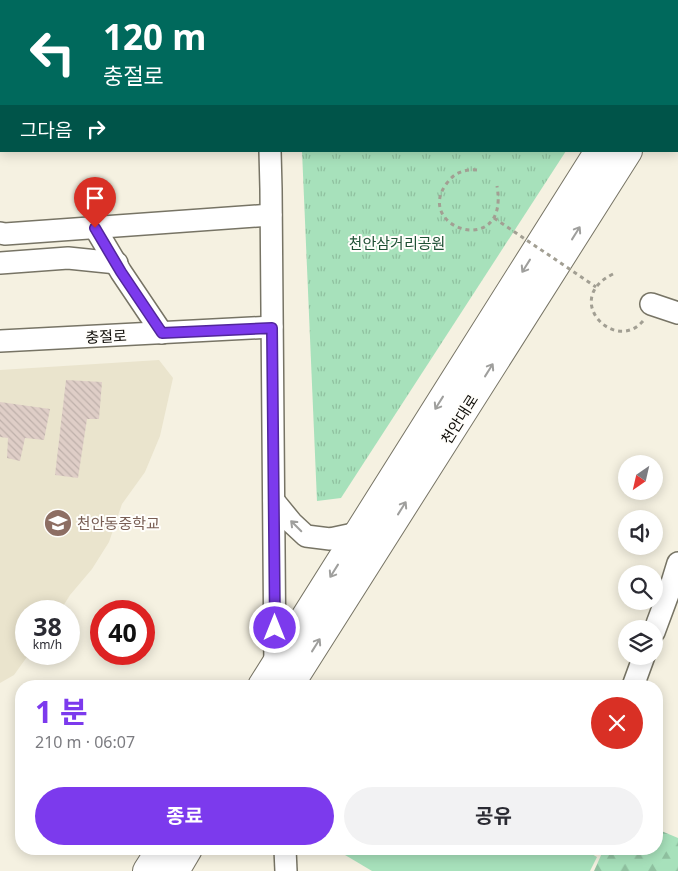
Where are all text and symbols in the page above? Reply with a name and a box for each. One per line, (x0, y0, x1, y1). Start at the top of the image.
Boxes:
text: 120 m (103, 13, 206, 60)
icon: left (20, 20, 85, 85)
text: 충절로 (103, 60, 164, 90)
icon: right (82, 115, 110, 143)
text: 그다음 (20, 117, 72, 143)
pin (74, 177, 116, 228)
icon: arrive (81, 184, 109, 212)
one-way arrow (571, 226, 581, 240)
park label: 천안삼거리공원 (349, 233, 445, 253)
one-way arrow (521, 259, 531, 273)
street label: 충절로 (85, 325, 127, 347)
one-way arrow (484, 364, 494, 378)
street label: 천안대로 (436, 390, 482, 448)
one-way arrow (434, 396, 444, 410)
north arrow (618, 455, 662, 500)
map controls (618, 455, 663, 665)
one-way arrow (398, 501, 408, 515)
school or university icon: 천안동중학교 (43, 508, 73, 538)
button: sound (618, 510, 663, 555)
place label: 천안동중학교 (77, 513, 160, 533)
one-way arrow (290, 520, 302, 532)
one-way arrow (329, 563, 339, 577)
button: search (618, 565, 663, 610)
speed limit sign: 40 (90, 600, 155, 665)
position arrow (248, 601, 300, 653)
text: 38 (33, 609, 62, 643)
button: layers (618, 620, 663, 665)
text: km/h (33, 636, 62, 653)
one-way arrow (310, 638, 321, 652)
text: 1 분 (35, 691, 88, 732)
button: close (591, 697, 643, 749)
text: 210 m · 06:07 (35, 731, 135, 753)
button: 종료 (35, 787, 334, 845)
button: 공유 (344, 787, 643, 845)

